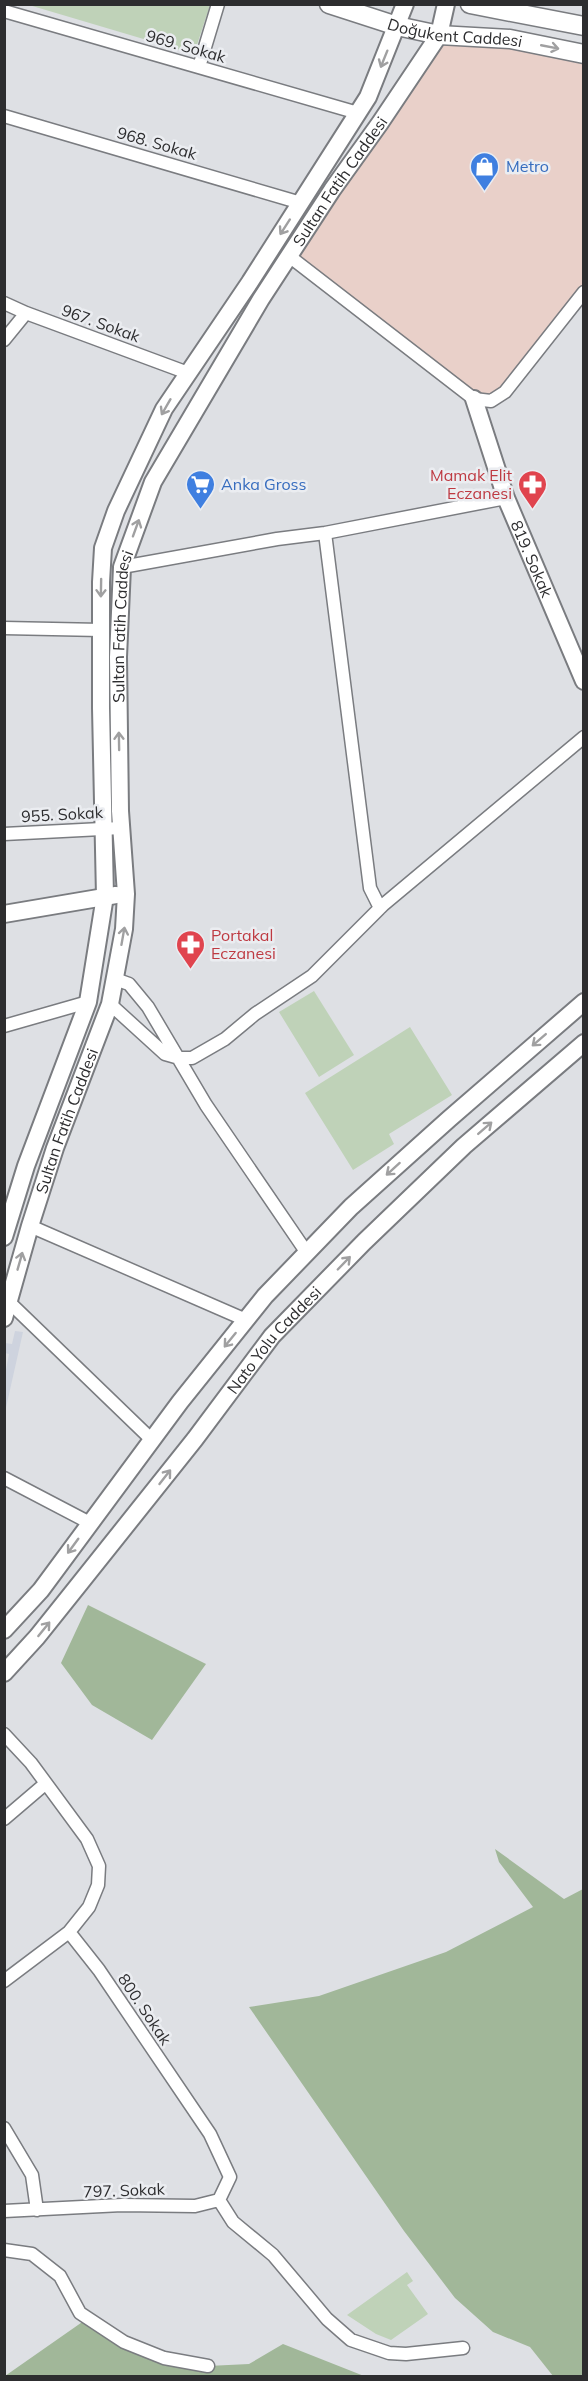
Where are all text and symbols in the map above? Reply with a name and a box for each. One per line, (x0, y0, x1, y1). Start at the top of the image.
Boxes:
street label: Doğukent Caddesi (385, 14, 524, 51)
street label: 969. Sokak (144, 25, 229, 67)
one-way arrow (540, 42, 560, 53)
one-way arrow (378, 49, 389, 68)
street label: Sultan Fatih Caddesi (288, 113, 392, 250)
street label: 968. Sokak (115, 122, 200, 164)
shop icon: Metro (469, 150, 501, 192)
place label: Metro (506, 156, 549, 176)
one-way arrow (279, 218, 292, 235)
street label: 967. Sokak (59, 300, 144, 347)
one-way arrow (160, 398, 172, 415)
place label: Mamak Elit Eczanesi (430, 465, 512, 503)
supermarket icon: Anka Gross (184, 468, 216, 510)
pharmacy icon: Mamak Elit Eczanesi (517, 468, 549, 510)
place label: Anka Gross (221, 474, 307, 494)
street label: 819. Sokak (507, 517, 557, 601)
one-way arrow (132, 519, 143, 538)
street label: Sultan Fatih Caddesi (108, 547, 137, 703)
one-way arrow (95, 578, 107, 598)
one-way arrow (113, 732, 125, 752)
street label: 955. Sokak (21, 802, 104, 826)
place label: Portakal Eczanesi (211, 925, 276, 963)
one-way arrow (117, 927, 128, 946)
pharmacy icon: Portakal Eczanesi (174, 928, 206, 970)
one-way arrow (532, 1033, 547, 1047)
street label: Sultan Fatih Caddesi (31, 1045, 102, 1196)
one-way arrow (477, 1121, 492, 1135)
one-way arrow (386, 1162, 401, 1176)
one-way arrow (14, 1252, 26, 1271)
one-way arrow (336, 1255, 351, 1270)
street label: Nato Yolu Caddesi (222, 1282, 325, 1398)
one-way arrow (223, 1332, 236, 1348)
one-way arrow (159, 1469, 172, 1485)
one-way arrow (67, 1537, 80, 1553)
one-way arrow (37, 1622, 50, 1638)
street label: 800. Sokak (114, 1970, 177, 2049)
street label: 797. Sokak (83, 2179, 166, 2201)

